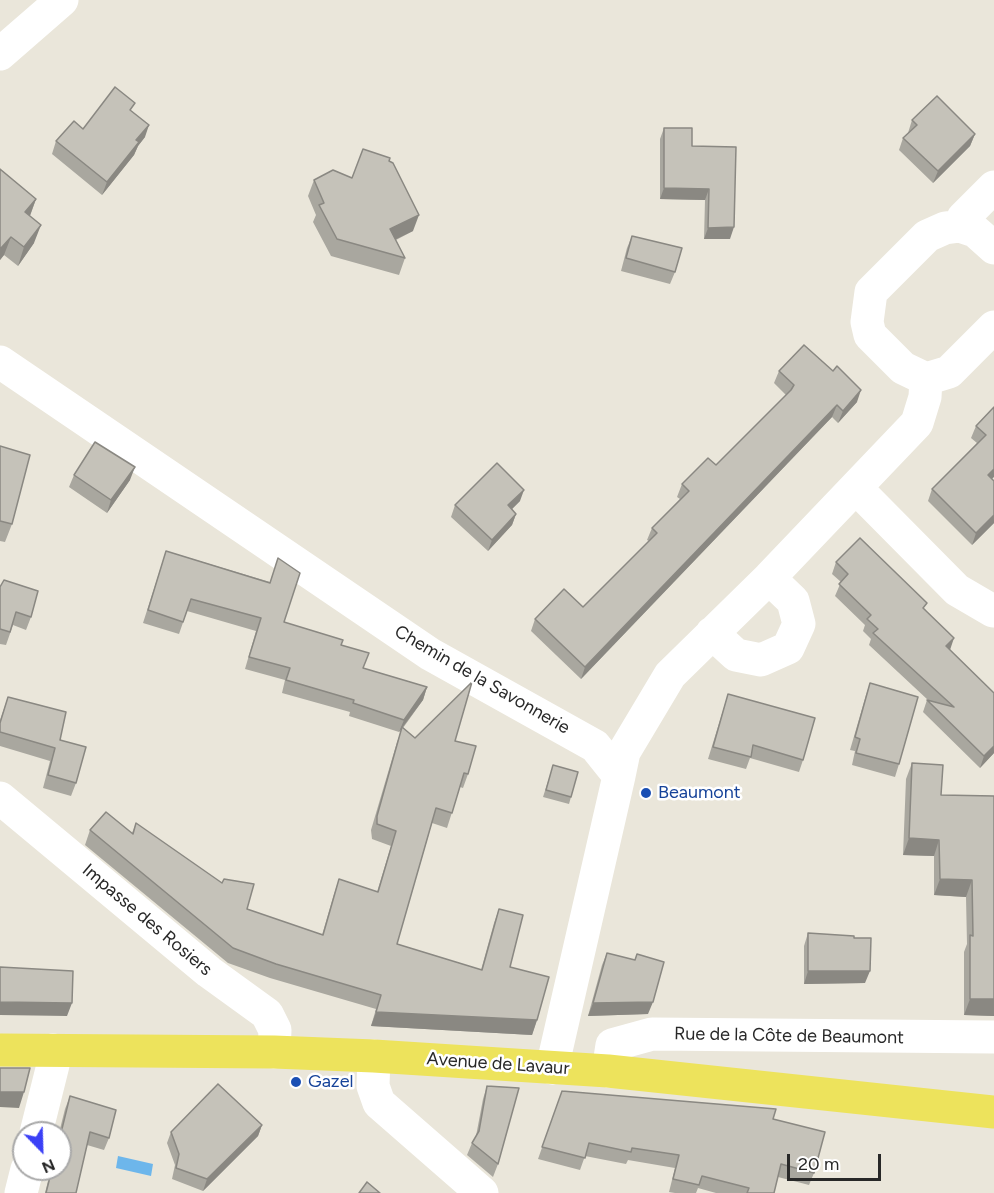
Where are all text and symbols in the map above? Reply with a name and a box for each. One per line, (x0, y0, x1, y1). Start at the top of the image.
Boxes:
street label: Chemin de la Savonnerie (390, 621, 574, 739)
place label: Beaumont (658, 782, 741, 804)
marker: Beaumont (639, 786, 653, 800)
street label: Impasse des Rosiers (78, 859, 216, 981)
street label: Rue de la Côte de Beaumont (674, 1023, 904, 1049)
street label: Avenue de Lavaur (426, 1048, 570, 1080)
place label: Gazel (308, 1071, 353, 1093)
marker: Gazel (289, 1075, 303, 1089)
north arrow (12, 1121, 72, 1181)
scale bar (790, 1142, 884, 1180)
text: 20 m (798, 1153, 839, 1175)
text: N (39, 1155, 58, 1177)

